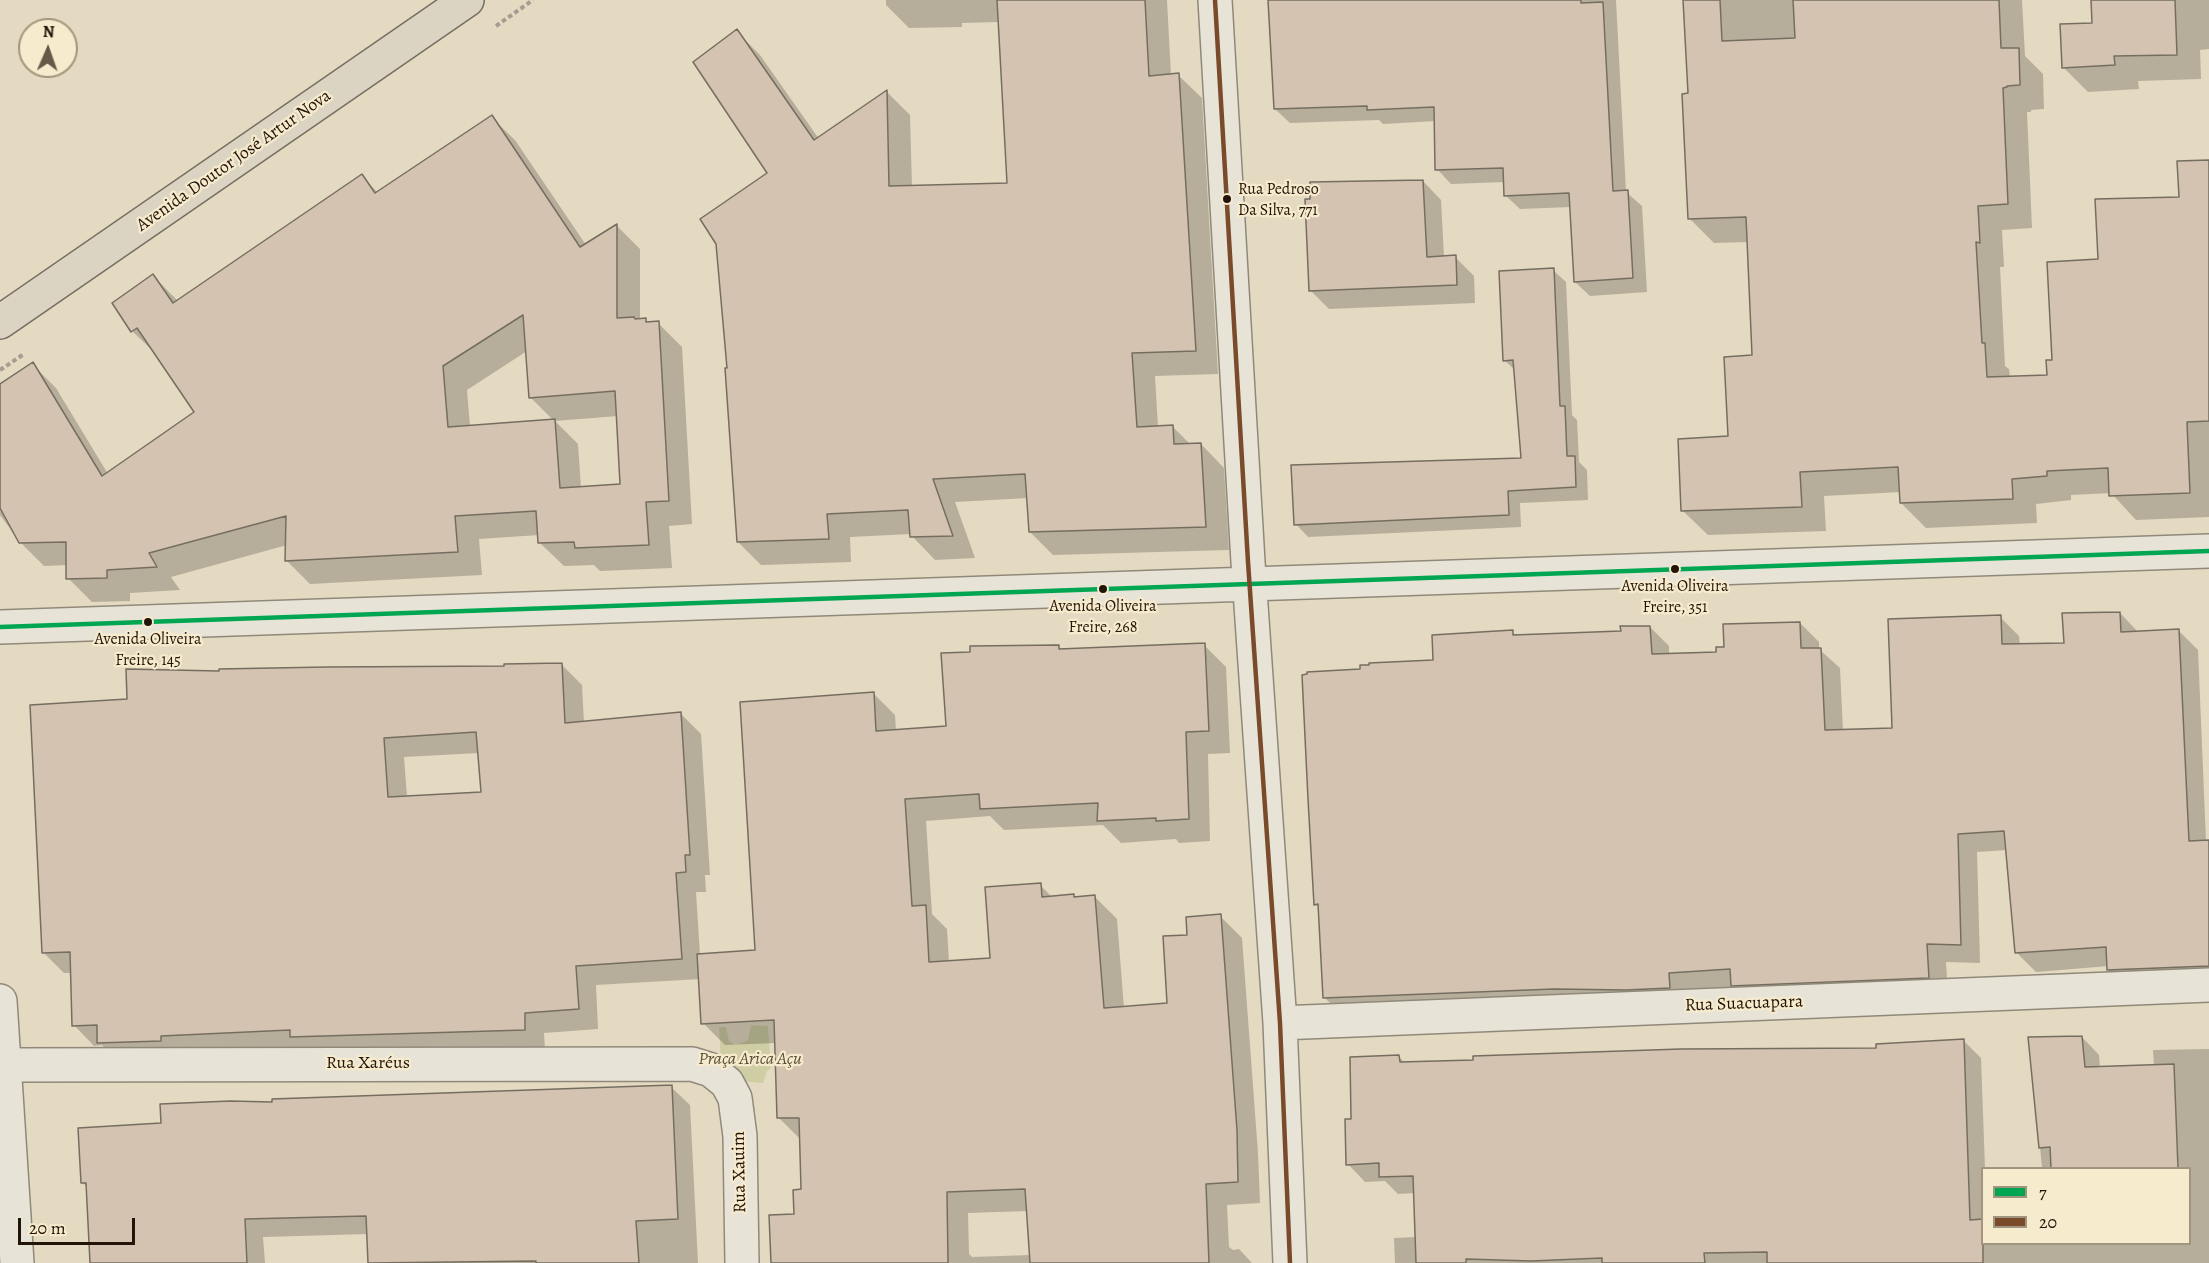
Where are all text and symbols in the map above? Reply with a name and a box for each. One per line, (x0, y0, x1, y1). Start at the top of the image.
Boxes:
north arrow (18, 18, 78, 78)
text: N (42, 21, 55, 43)
street label: Avenida Doutor José Artur Nova (132, 85, 336, 237)
place label: Rua Pedroso Da Silva, 771 (1238, 180, 1319, 218)
marker: Rua Pedroso Da Silva, 771 (1221, 193, 1233, 205)
marker: Avenida Oliveira Freire, 351 (1669, 563, 1681, 575)
place label: Avenida Oliveira Freire, 351 (1621, 577, 1729, 615)
marker: Avenida Oliveira Freire, 268 (1097, 583, 1109, 595)
place label: Avenida Oliveira Freire, 268 (1049, 597, 1157, 635)
marker: Avenida Oliveira Freire, 145 (142, 616, 154, 628)
place label: Avenida Oliveira Freire, 145 (94, 630, 202, 668)
street label: Rua Suacuapara (1684, 991, 1804, 1017)
park label: Praça Arica Açu (698, 1049, 802, 1071)
street label: Rua Xaréus (326, 1053, 410, 1075)
street label: Rua Xauim (728, 1131, 752, 1213)
legend (1981, 1167, 2191, 1245)
text: 7 (2039, 1180, 2047, 1204)
scale bar (21, 1206, 138, 1244)
text: 20 (2039, 1210, 2057, 1234)
text: 20 m (29, 1216, 66, 1240)

